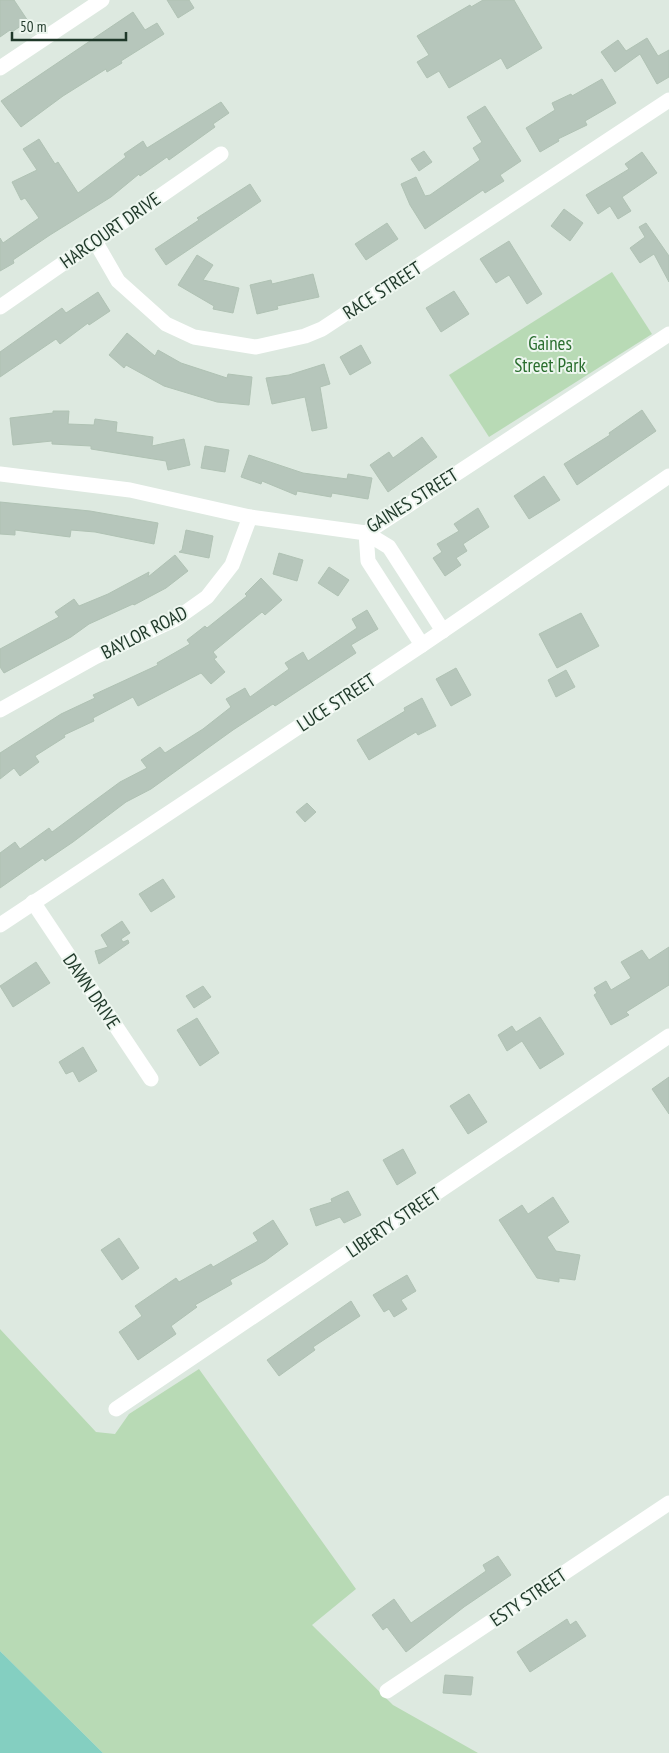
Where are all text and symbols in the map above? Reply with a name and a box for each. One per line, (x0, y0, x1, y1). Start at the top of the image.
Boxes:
scale bar (12, 10, 126, 42)
text: 50 m (20, 17, 46, 36)
street label: HARCOURT DRIVE (55, 187, 165, 273)
street label: RACE STREET (338, 256, 426, 324)
park label: Gaines Street Park (514, 331, 586, 377)
street label: GAINES STREET (362, 462, 463, 538)
street label: BAYLOR ROAD (97, 600, 191, 664)
street label: LUCE STREET (292, 667, 380, 736)
street label: DAWN DRIVE (58, 949, 126, 1033)
street label: LIBERTY STREET (341, 1181, 445, 1262)
street label: ESTY STREET (485, 1562, 571, 1631)

